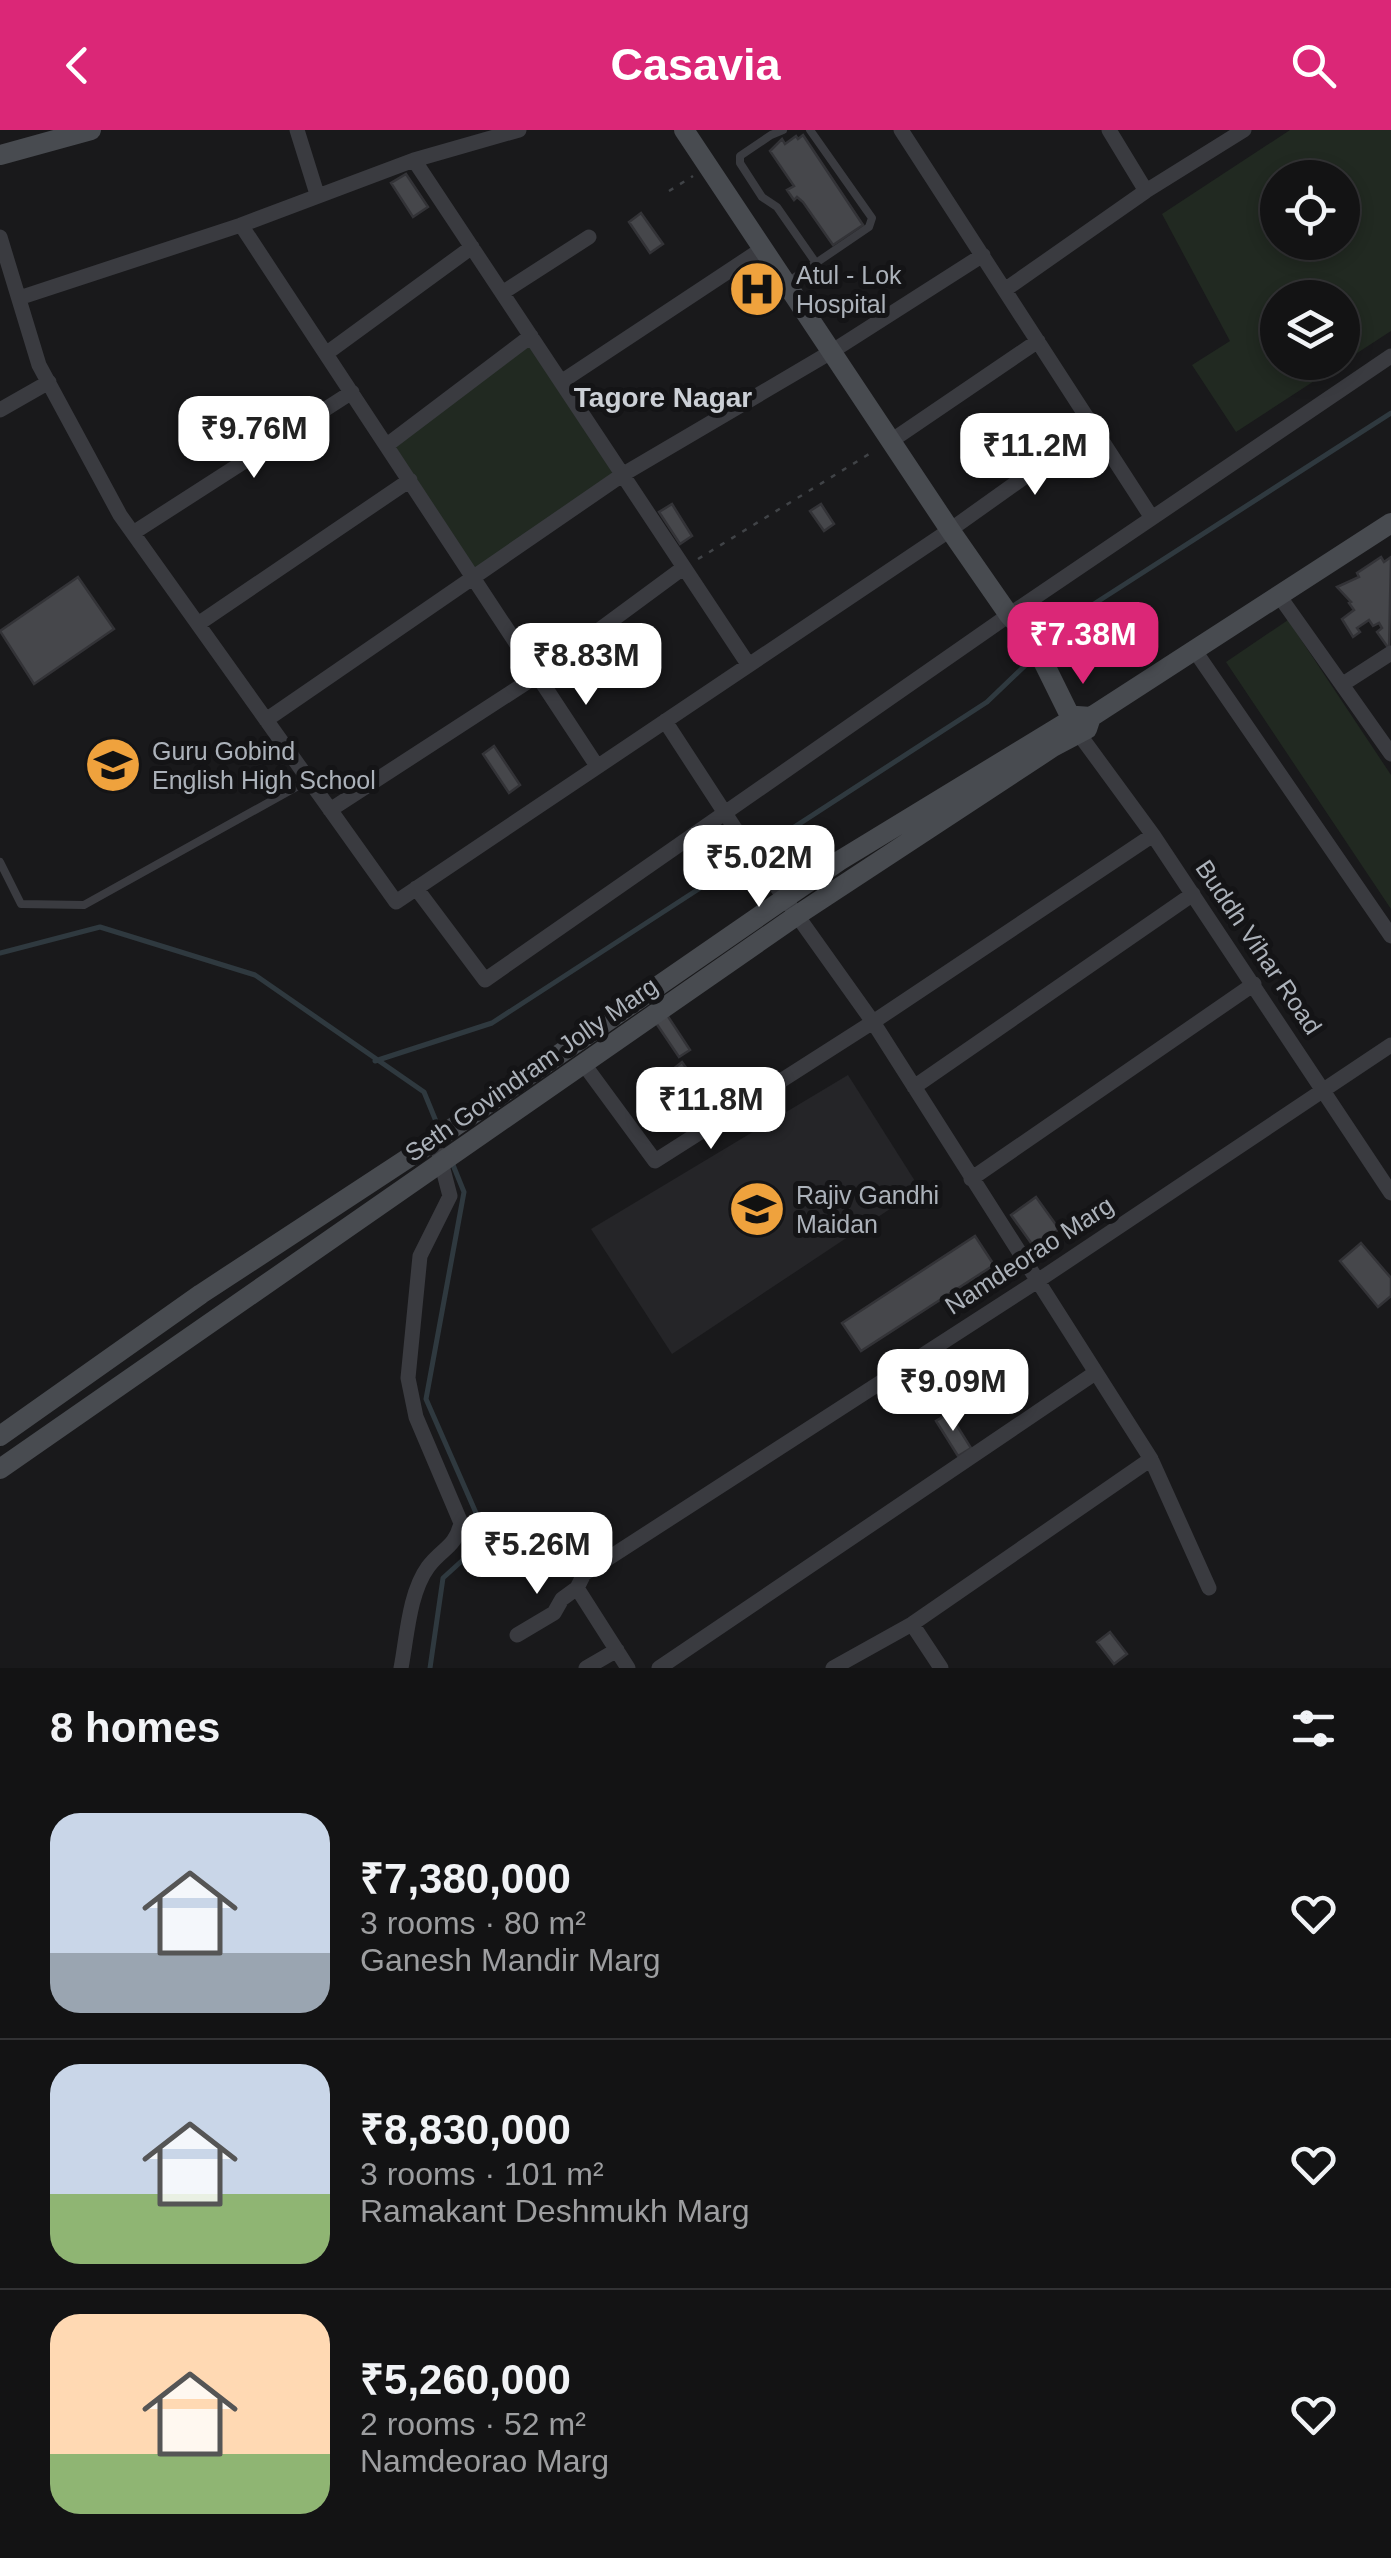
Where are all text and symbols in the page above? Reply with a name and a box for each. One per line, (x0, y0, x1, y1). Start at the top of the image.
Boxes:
icon: back (50, 38, 105, 93)
icon: search (1286, 38, 1341, 93)
text: Casavia (610, 39, 781, 90)
map controls (1260, 160, 1360, 380)
button: locate (1260, 160, 1360, 260)
hospital icon: Atul - Lok Hospital (727, 259, 787, 319)
place label: Atul - Lok Hospital (796, 261, 902, 318)
button: layers (1260, 280, 1360, 380)
district label: Tagore Nagar (574, 382, 752, 413)
pin: ₹9.76M (173, 396, 335, 481)
text: ₹9.76M (200, 410, 308, 446)
pin: ₹11.2M (954, 413, 1116, 498)
text: ₹11.2M (982, 427, 1088, 463)
pin: ₹7.38M (1002, 602, 1164, 687)
text: ₹7.38M (1029, 616, 1137, 652)
pin: ₹8.83M (505, 623, 667, 708)
text: ₹8.83M (532, 637, 640, 673)
school or university icon: Guru Gobind English High School (83, 735, 143, 795)
place label: Guru Gobind English High School (152, 737, 376, 794)
pin: ₹5.02M (678, 825, 840, 910)
text: ₹5.02M (705, 839, 813, 875)
street label: Buddh Vihar Road (1190, 855, 1328, 1039)
street label: Seth Govindram Jolly Marg (399, 971, 663, 1167)
pin: ₹11.8M (630, 1067, 792, 1152)
text: ₹11.8M (658, 1081, 764, 1117)
school or university icon: Rajiv Gandhi Maidan (727, 1179, 787, 1239)
place label: Rajiv Gandhi Maidan (796, 1181, 939, 1238)
street label: Namdeorao Marg (940, 1190, 1118, 1320)
pin: ₹9.09M (872, 1349, 1034, 1434)
text: ₹9.09M (899, 1363, 1007, 1399)
pin: ₹5.26M (456, 1512, 618, 1597)
text: ₹5.26M (483, 1526, 591, 1562)
icon: filters (1286, 1701, 1341, 1756)
text: 8 homes (50, 1704, 220, 1751)
icon: home (130, 1853, 250, 1973)
text: ₹7,380,000 (360, 1855, 571, 1902)
icon: heart (1286, 1886, 1341, 1941)
text: 3 rooms · 80 m² (360, 1905, 586, 1941)
text: Ganesh Mandir Marg (360, 1942, 661, 1978)
icon: home (130, 2104, 250, 2224)
text: ₹8,830,000 (360, 2106, 571, 2153)
icon: heart (1286, 2137, 1341, 2192)
text: 3 rooms · 101 m² (360, 2156, 604, 2192)
text: Ramakant Deshmukh Marg (360, 2193, 749, 2229)
icon: home (130, 2354, 250, 2474)
text: ₹5,260,000 (360, 2356, 571, 2403)
icon: heart (1286, 2387, 1341, 2442)
text: 2 rooms · 52 m² (360, 2406, 586, 2442)
text: Namdeorao Marg (360, 2443, 609, 2479)

